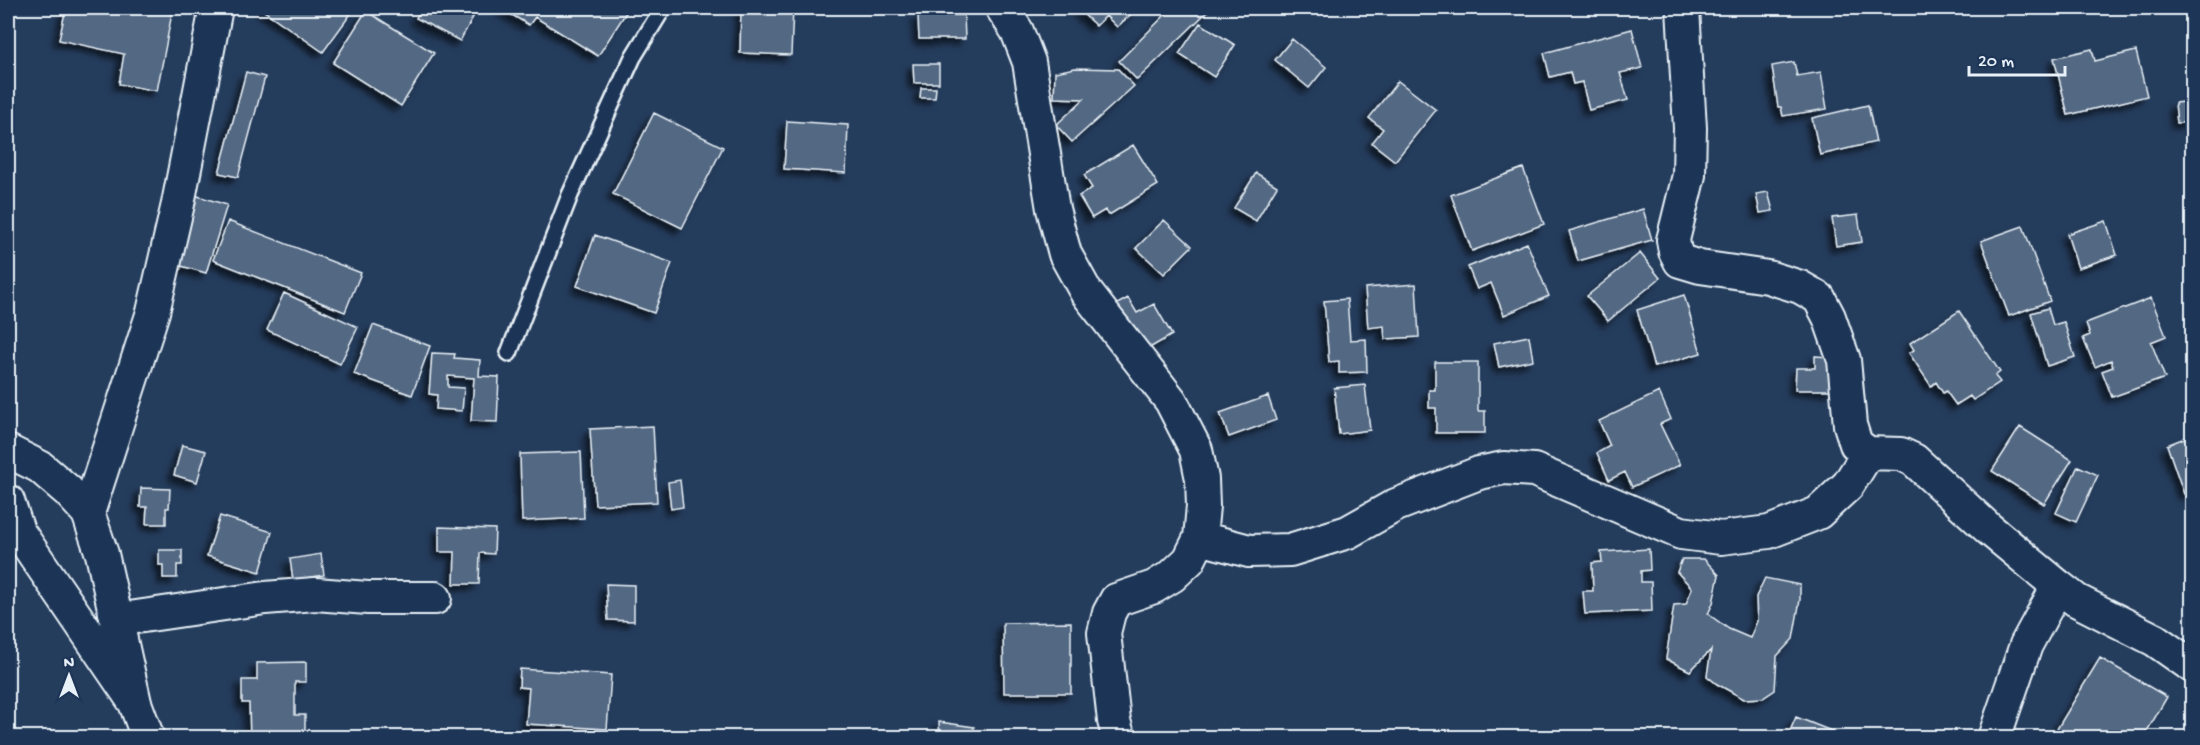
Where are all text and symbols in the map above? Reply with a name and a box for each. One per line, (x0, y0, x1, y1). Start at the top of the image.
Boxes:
scale bar (1969, 39, 2065, 77)
text: 20 m (1978, 52, 2014, 73)
north arrow (39, 646, 99, 706)
text: N (64, 655, 75, 674)

